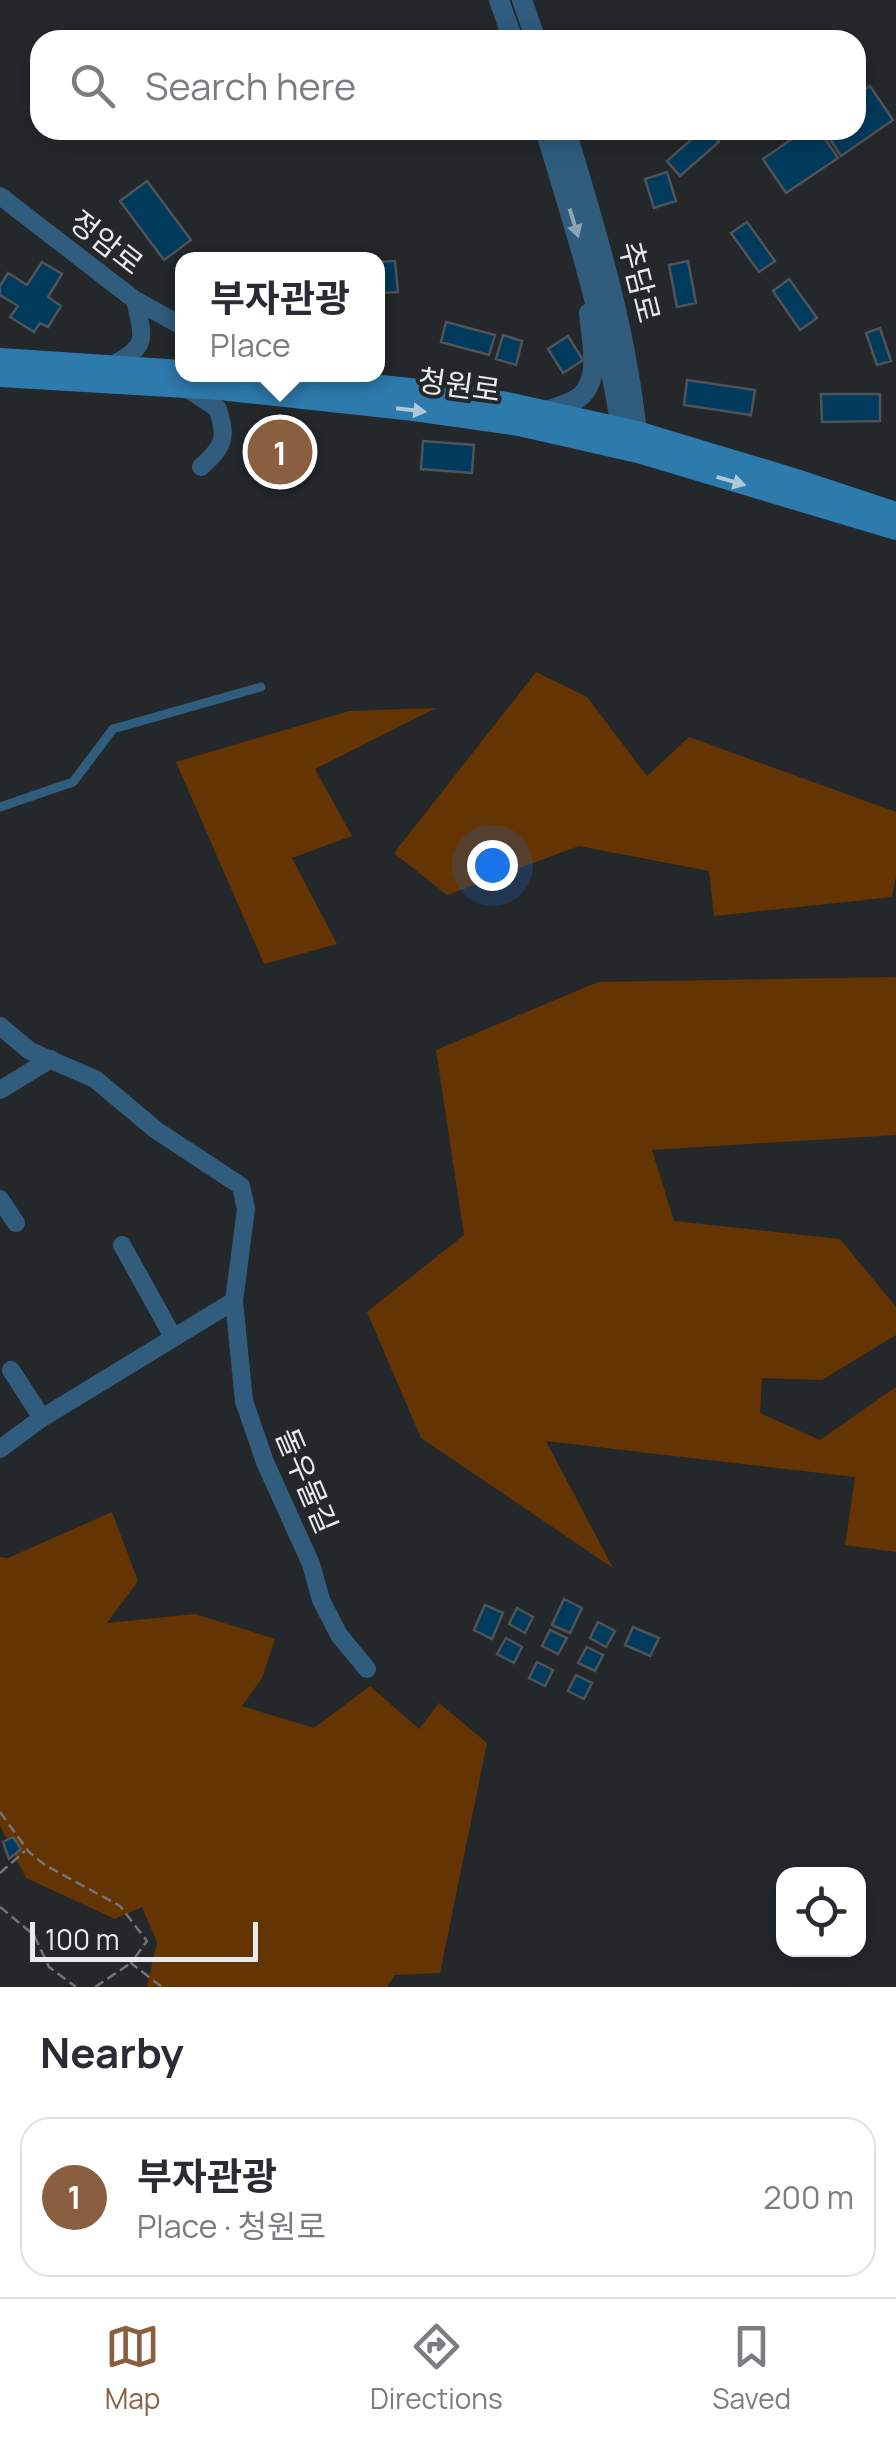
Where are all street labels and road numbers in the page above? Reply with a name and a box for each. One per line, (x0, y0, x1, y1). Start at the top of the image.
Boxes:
street label: 정암로 (62, 200, 152, 283)
street label: 추담로 (611, 237, 670, 327)
street label: 청원로 (415, 358, 503, 411)
street label: 돌우물길 (267, 1422, 348, 1539)

